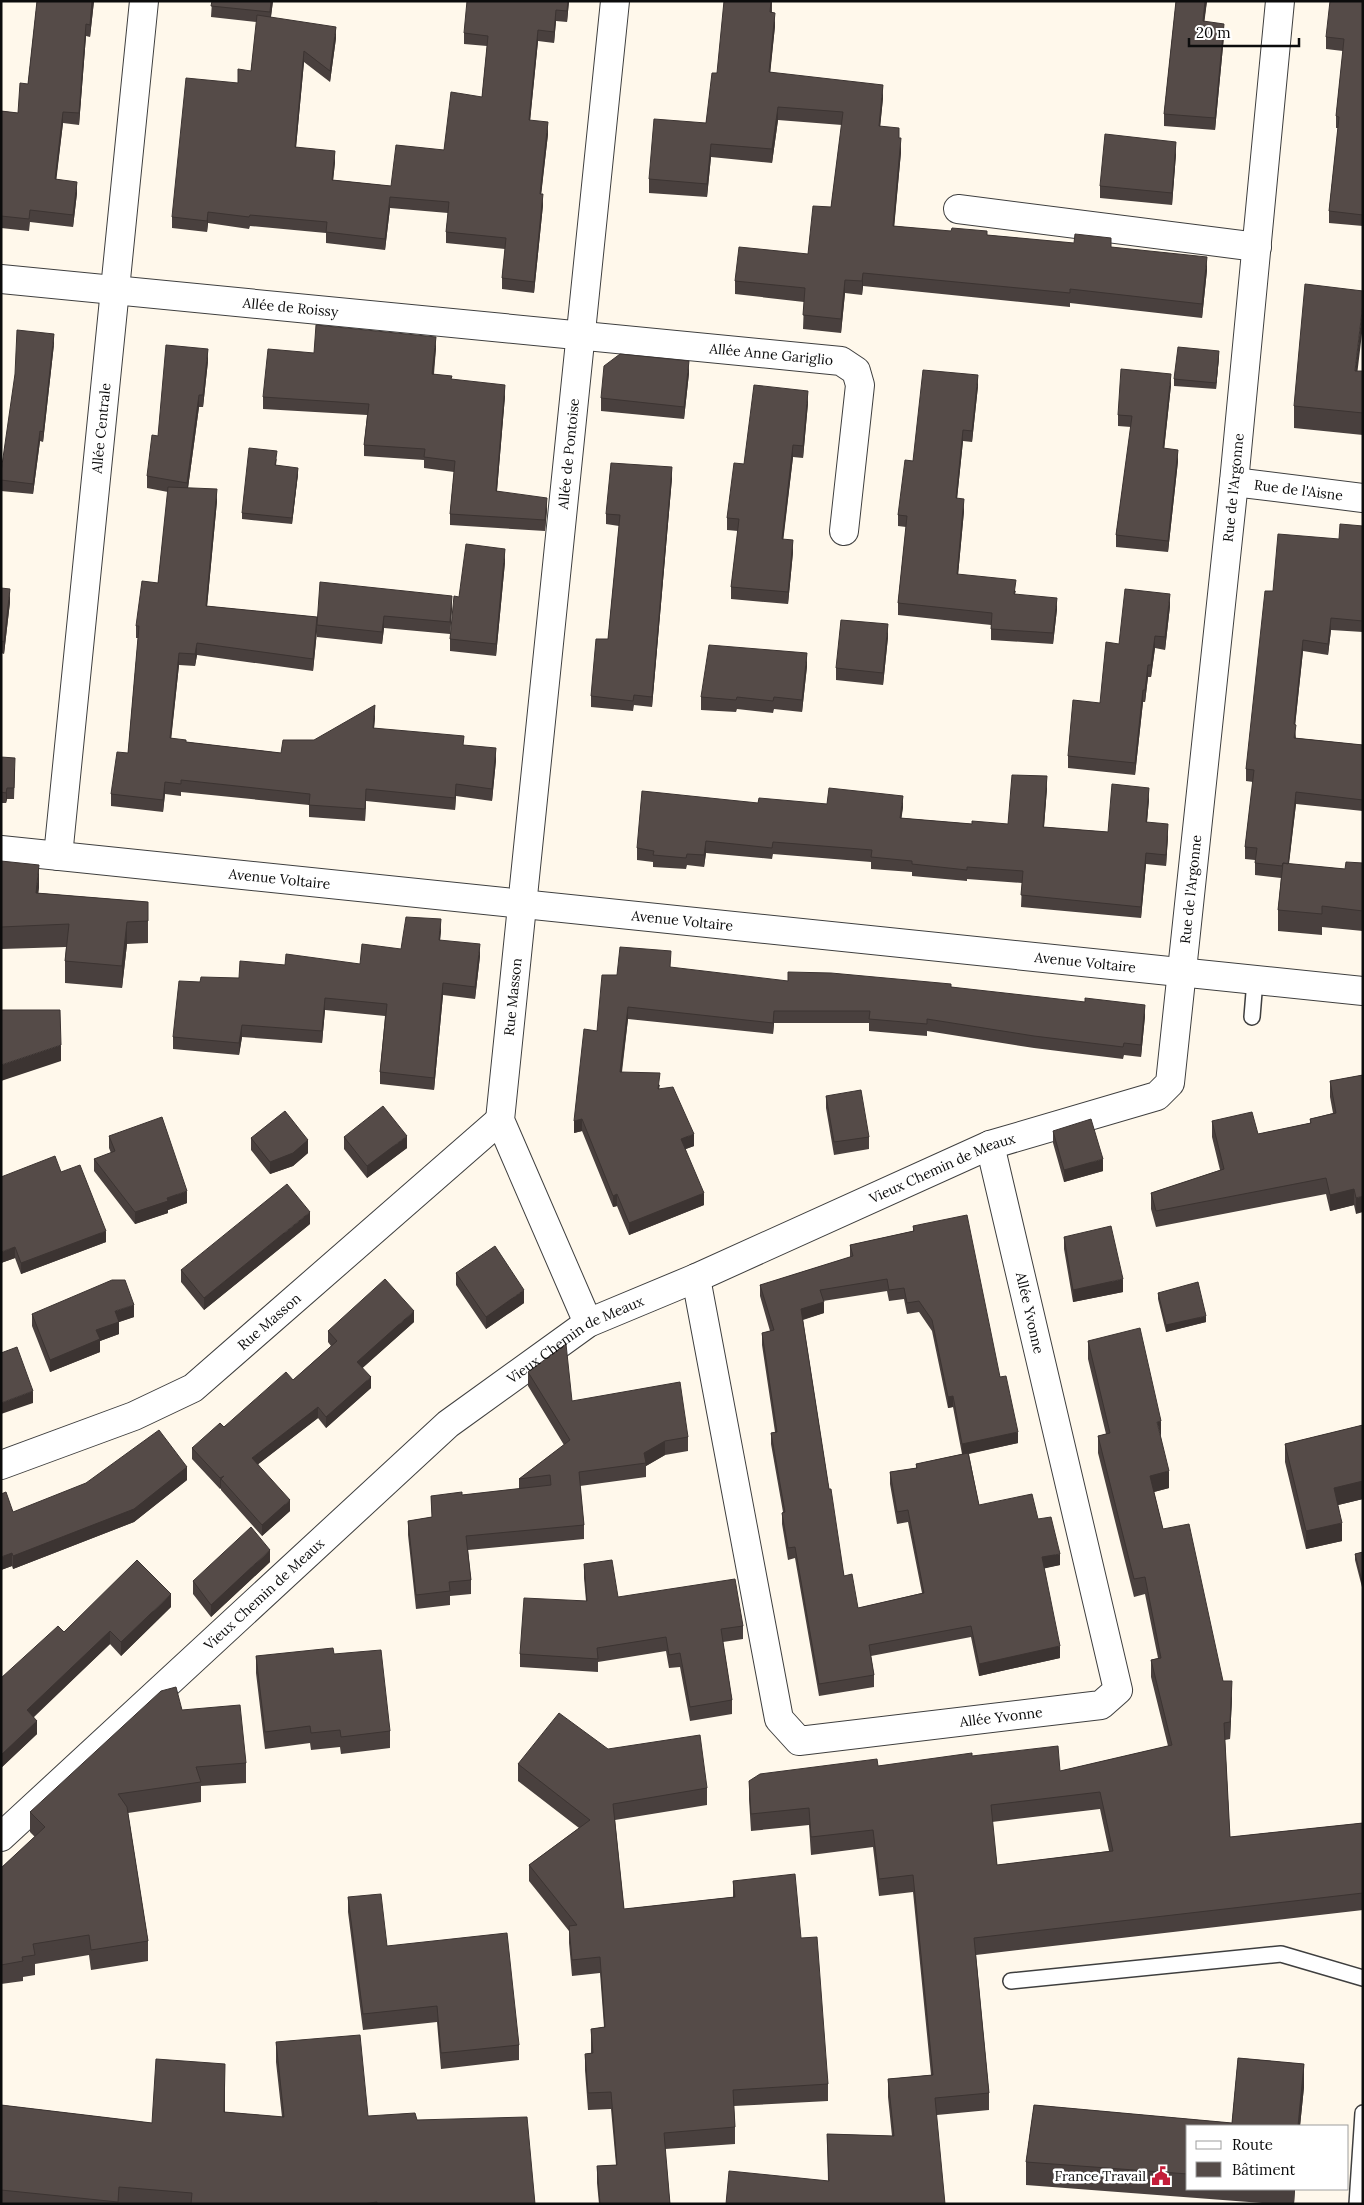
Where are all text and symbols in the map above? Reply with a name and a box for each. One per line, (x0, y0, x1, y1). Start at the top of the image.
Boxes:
scale bar (1189, 15, 1299, 47)
text: 20 m (1196, 23, 1231, 42)
street label: Allée de Roissy (241, 294, 340, 321)
street label: Allée Anne Gariglio (708, 339, 834, 369)
street label: Allée Centrale (87, 382, 115, 475)
street label: Allée de Pontoise (554, 397, 583, 511)
street label: Rue de l'Argonne (1219, 432, 1248, 543)
street label: Rue de l'Aisne (1253, 476, 1344, 504)
street label: Rue de l'Argonne (1176, 834, 1205, 945)
street label: Avenue Voltaire (227, 865, 332, 893)
street label: Avenue Voltaire (630, 906, 734, 935)
street label: Avenue Voltaire (1033, 948, 1137, 976)
street label: Rue Masson (500, 957, 526, 1037)
street label: Vieux Chemin de Meaux (866, 1129, 1018, 1208)
street label: Allée Yvonne (1012, 1269, 1048, 1356)
street label: Rue Masson (234, 1289, 305, 1354)
street label: Vieux Chemin de Meaux (503, 1292, 647, 1388)
street label: Vieux Chemin de Meaux (199, 1534, 328, 1655)
street label: Allée Yvonne (958, 1703, 1044, 1731)
legend (1186, 2125, 1349, 2190)
text: Route (1232, 2135, 1273, 2154)
text: Bâtiment (1232, 2160, 1295, 2179)
public building icon: France Travail (1150, 2165, 1172, 2187)
place label: France Travail (1054, 2167, 1146, 2185)

